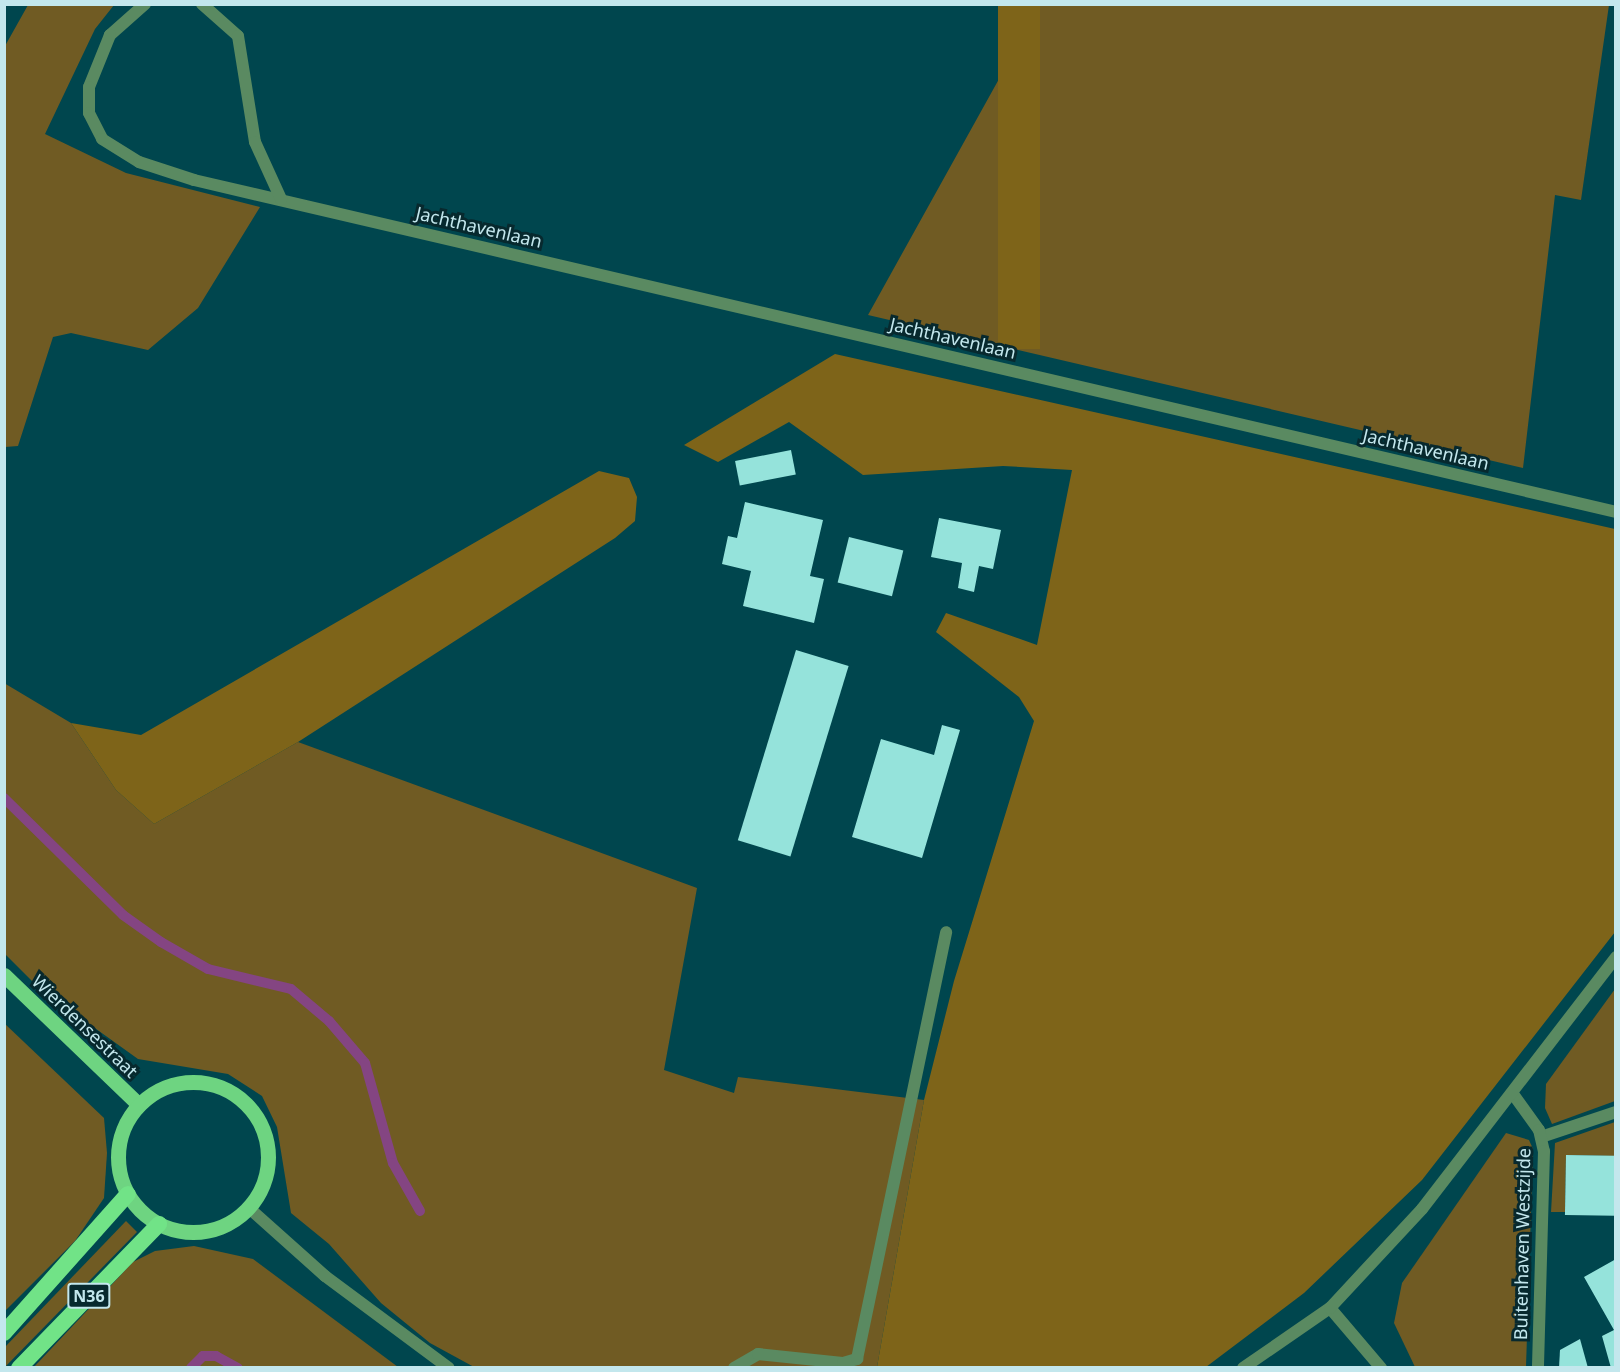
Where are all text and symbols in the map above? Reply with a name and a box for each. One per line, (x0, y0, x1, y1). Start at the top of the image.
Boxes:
street label: Jachthavenlaan (414, 202, 544, 252)
street label: Jachthavenlaan (888, 313, 1018, 363)
street label: Jachthavenlaan (1361, 424, 1491, 474)
street label: Wierdensestraat (28, 970, 142, 1082)
street label: Buitenhaven Westzijde (1510, 1148, 1534, 1340)
road number: N36 (66, 1283, 112, 1309)

